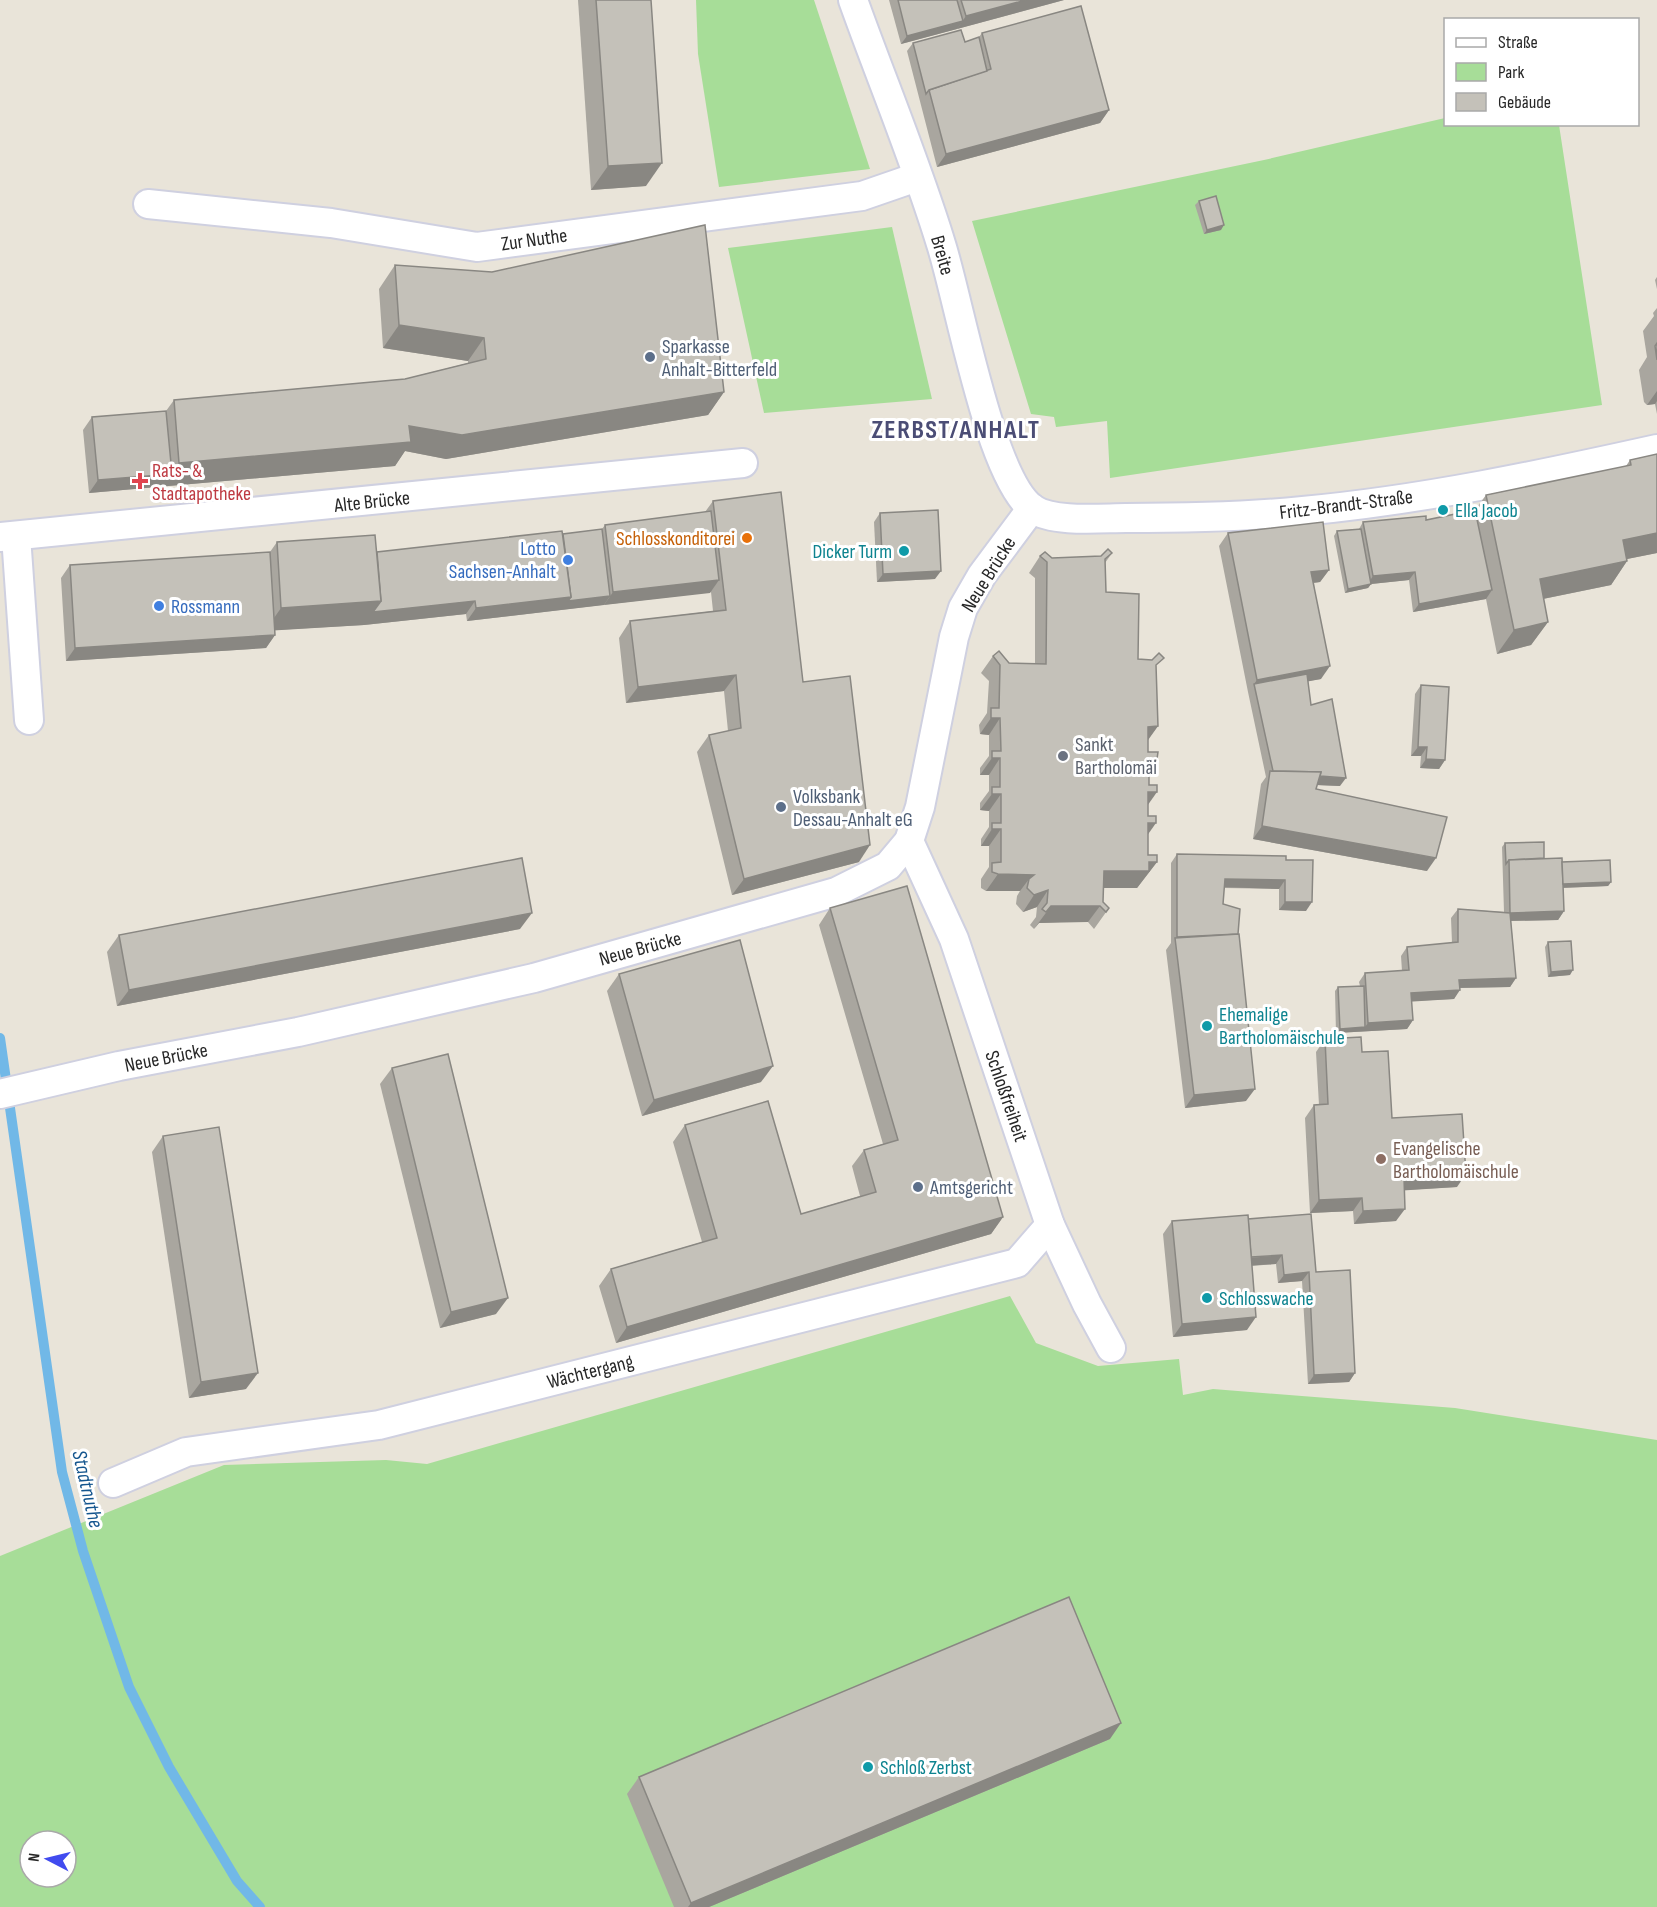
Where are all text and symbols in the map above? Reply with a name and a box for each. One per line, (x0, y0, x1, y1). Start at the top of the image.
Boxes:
legend (1444, 18, 1639, 126)
text: Straße (1498, 32, 1538, 53)
text: Park (1498, 62, 1524, 83)
text: Gebäude (1498, 92, 1551, 113)
street label: Zur Nuthe (499, 223, 569, 257)
street label: Breite (925, 233, 959, 278)
place label: Sparkasse Anhalt-Bitterfeld (661, 335, 777, 382)
marker: Sparkasse Anhalt-Bitterfeld (643, 350, 657, 364)
district label: ZERBST/ANHALT (871, 415, 1041, 446)
place label: Rats- & Stadtapotheke (152, 459, 251, 506)
marker: Rats- & Stadtapotheke (133, 474, 147, 488)
street label: Fritz-Brandt-Straße (1278, 485, 1414, 525)
street label: Alte Brücke (332, 486, 411, 518)
place label: Ella Jacob (1455, 499, 1518, 523)
marker: Ella Jacob (1436, 503, 1450, 517)
place label: Schlosskonditorei (616, 527, 735, 551)
marker: Schlosskonditorei (740, 531, 754, 545)
street label: Neue Brücke (956, 532, 1021, 617)
place label: Lotto Sachsen-Anhalt (449, 537, 556, 584)
place label: Dicker Turm (813, 540, 892, 564)
marker: Dicker Turm (897, 544, 911, 558)
marker: Lotto Sachsen-Anhalt (561, 553, 575, 567)
place label: Rossmann (171, 595, 240, 619)
marker: Rossmann (152, 599, 166, 613)
place label: Sankt Bartholomäi (1075, 733, 1157, 780)
marker: Sankt Bartholomäi (1056, 749, 1070, 763)
place label: Volksbank Dessau-Anhalt eG (793, 785, 913, 832)
marker: Volksbank Dessau-Anhalt eG (774, 800, 788, 814)
street label: Neue Brücke (596, 926, 684, 971)
place label: Ehemalige Bartholomäischule (1219, 1003, 1345, 1050)
marker: Ehemalige Bartholomäischule (1200, 1019, 1214, 1033)
street label: Neue Brücke (123, 1038, 210, 1078)
street label: Schloßfreiheit (979, 1048, 1033, 1145)
place label: Evangelische Bartholomäischule (1393, 1137, 1519, 1184)
marker: Evangelische Bartholomäischule (1374, 1152, 1388, 1166)
place label: Amtsgericht (929, 1176, 1013, 1200)
marker: Amtsgericht (911, 1180, 925, 1194)
place label: Schlosswache (1219, 1287, 1314, 1311)
marker: Schlosswache (1200, 1291, 1214, 1305)
street label: Wächtergang (545, 1350, 636, 1394)
water label: Stadtnuthe (66, 1448, 109, 1530)
place label: Schloß Zerbst (880, 1756, 972, 1780)
marker: Schloß Zerbst (861, 1760, 875, 1774)
north arrow (18, 1829, 78, 1889)
text: N (25, 1852, 45, 1863)

